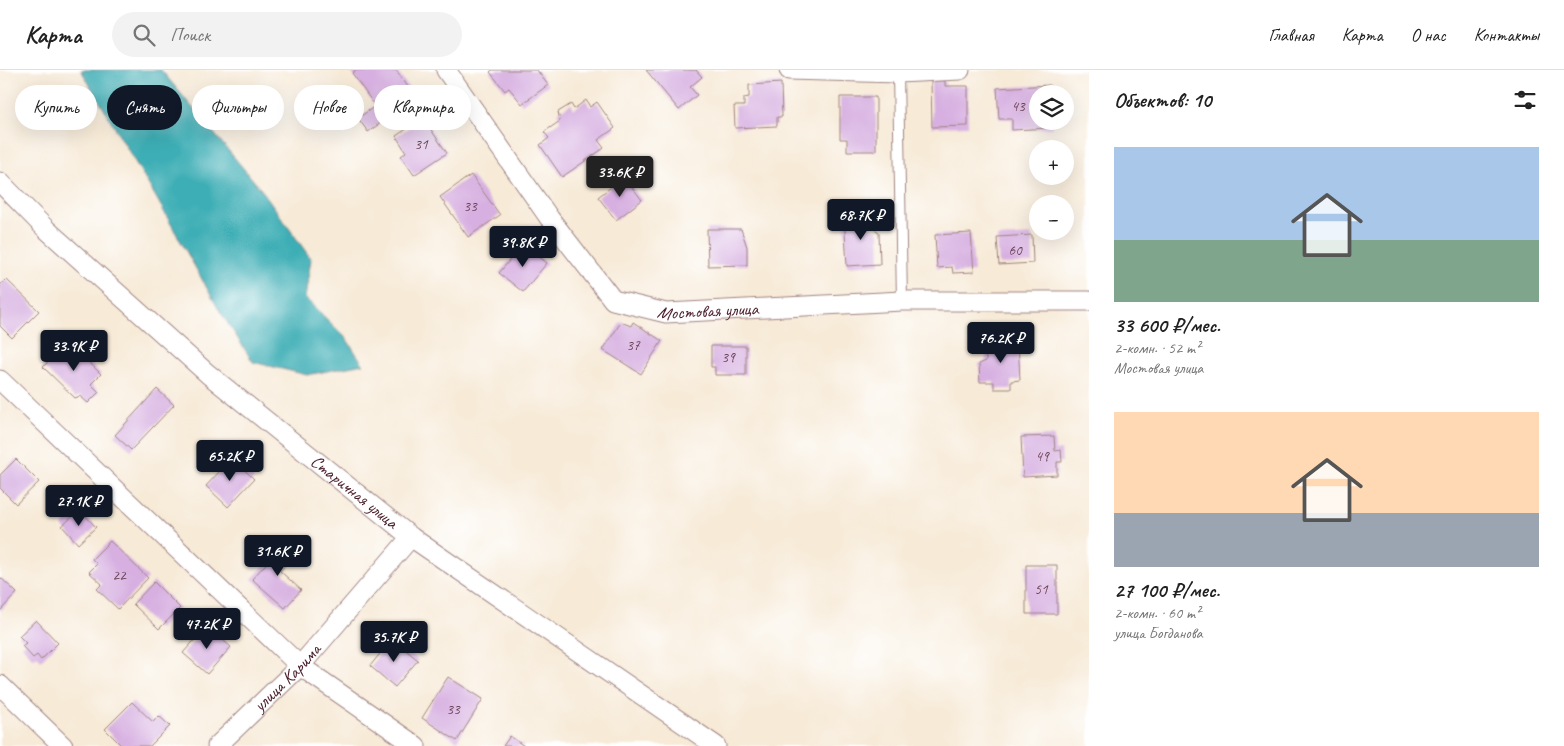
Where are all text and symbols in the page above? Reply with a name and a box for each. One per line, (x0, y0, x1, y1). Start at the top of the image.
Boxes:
search box (112, 12, 462, 57)
text: Карта (25, 20, 82, 50)
icon: search (130, 21, 158, 49)
text: Поиск (170, 23, 210, 47)
text: Главная (1269, 24, 1314, 46)
text: Карта (1342, 24, 1383, 46)
text: О нас (1411, 24, 1446, 46)
text: Контакты (1474, 24, 1539, 46)
chip: Купить (15, 85, 97, 130)
chip: Снять (107, 85, 182, 130)
chip: Фильтры (192, 85, 284, 130)
chip: Новое (294, 85, 364, 130)
chip: Квартира (374, 85, 471, 130)
map controls (1029, 85, 1074, 240)
button: layers (1029, 85, 1074, 130)
icon: filters (1511, 86, 1539, 114)
text: Объектов: 10 (1114, 87, 1211, 113)
house number: 43 (1011, 97, 1026, 116)
house number: 31 (414, 135, 429, 154)
button: + (1029, 140, 1074, 185)
pin: 33.6K ₽ (574, 156, 666, 198)
text: 33.6K ₽ (597, 162, 643, 182)
icon: home (1282, 180, 1372, 270)
button: − (1029, 195, 1074, 240)
house number: 33 (463, 197, 478, 216)
pin: 68.7K ₽ (815, 198, 907, 241)
text: 68.7K ₽ (838, 205, 884, 225)
pin: 39.8K ₽ (477, 226, 569, 268)
text: 39.8K ₽ (501, 232, 545, 252)
house number: 60 (1008, 241, 1023, 260)
street label: Мостовая улица (655, 297, 760, 325)
text: 33 600 ₽/мес. (1114, 312, 1220, 338)
pin: 76.2K ₽ (955, 322, 1047, 364)
text: 76.2K ₽ (978, 328, 1024, 348)
pin: 33.9K ₽ (28, 330, 120, 372)
text: 33.9K ₽ (52, 336, 96, 356)
house number: 37 (626, 336, 641, 355)
text: 2-комн. · 52 m² (1114, 338, 1200, 358)
house number: 39 (721, 348, 736, 367)
text: Мостовая улица (1114, 358, 1203, 378)
pin: 65.2K ₽ (184, 440, 276, 482)
icon: home (1282, 445, 1372, 535)
text: 65.2K ₽ (207, 446, 253, 466)
house number: 49 (1035, 447, 1050, 466)
street label: Старичная улица (306, 450, 403, 534)
pin: 27.1K ₽ (33, 484, 125, 527)
text: 27.1K ₽ (57, 491, 101, 511)
pin: 31.6K ₽ (232, 534, 324, 577)
text: 31.6K ₽ (255, 541, 301, 561)
house number: 22 (112, 566, 127, 585)
text: 27 100 ₽/мес. (1114, 577, 1220, 603)
house number: 51 (1034, 580, 1049, 599)
text: 2-комн. · 60 m² (1114, 603, 1200, 623)
pin: 47.2K ₽ (161, 608, 253, 650)
text: 47.2K ₽ (185, 614, 229, 634)
pin: 35.7K ₽ (348, 620, 440, 663)
text: улица Богданова (1114, 623, 1203, 643)
text: 35.7K ₽ (372, 627, 416, 647)
street label: улица Карима (248, 638, 326, 717)
house number: 33 (446, 700, 461, 719)

